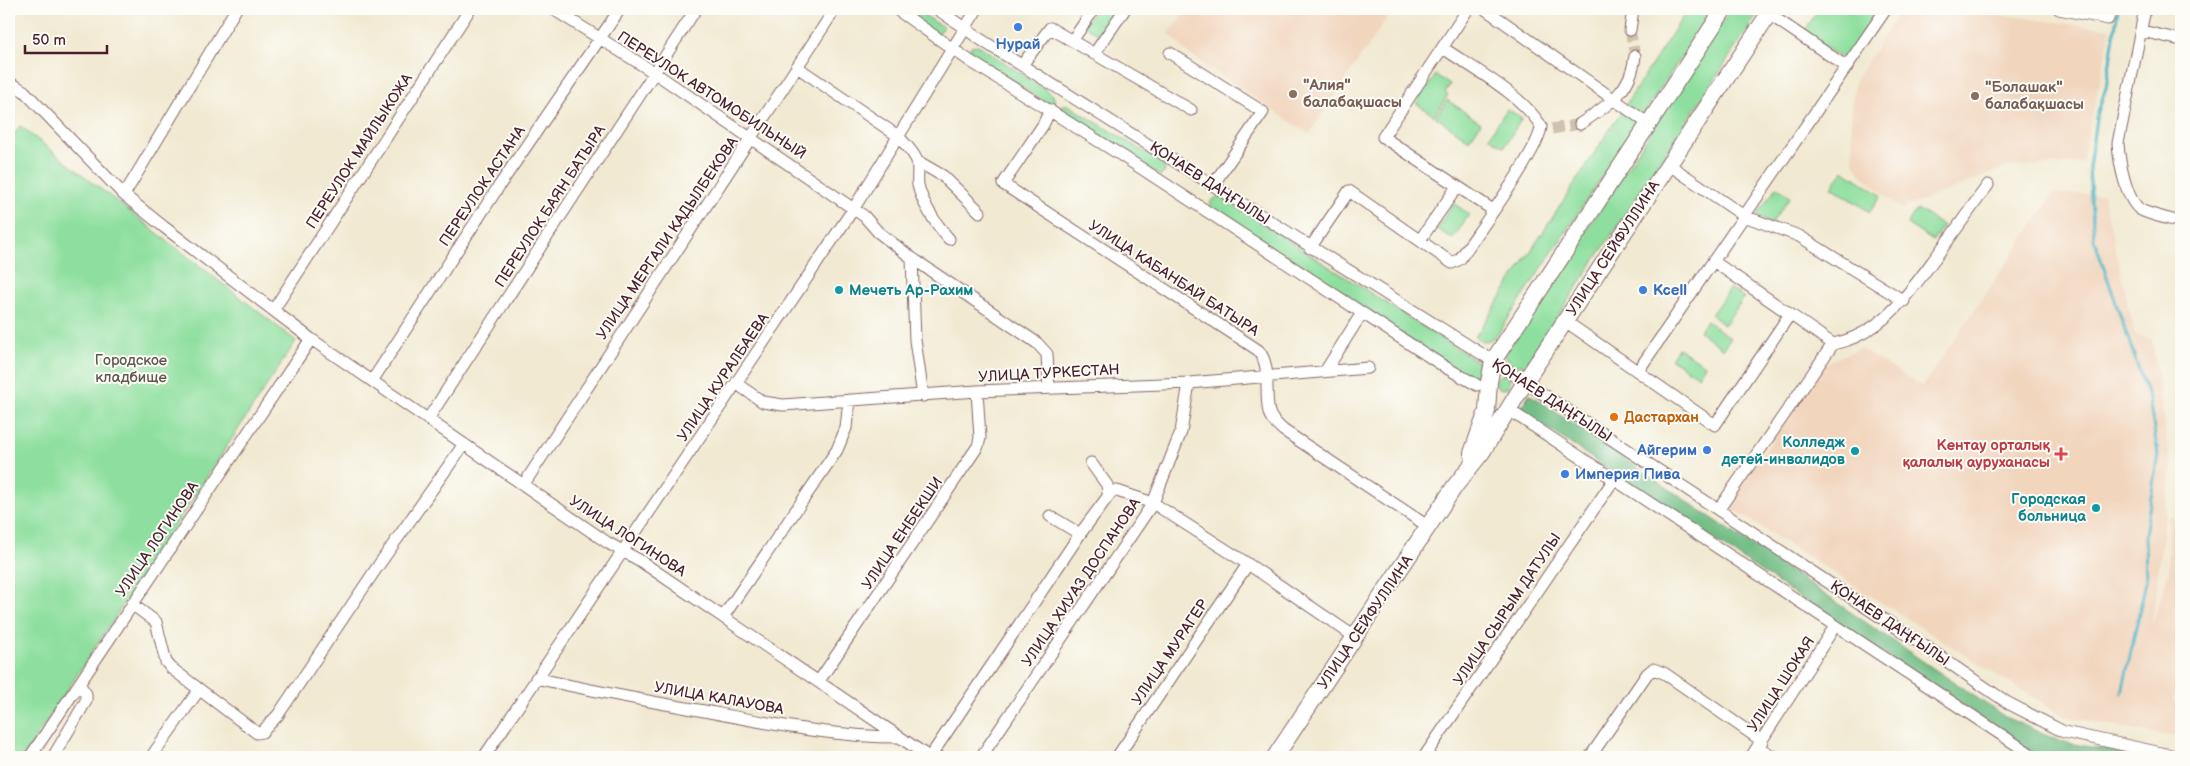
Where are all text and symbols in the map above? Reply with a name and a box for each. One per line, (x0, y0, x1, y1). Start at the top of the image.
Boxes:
marker: Нурай (1012, 21, 1024, 33)
scale bar (25, 22, 108, 54)
street label: ПЕРЕУЛОК АВТОМОБИЛЬНЫЙ (614, 27, 810, 164)
text: 50 m (32, 31, 66, 50)
place label: Нурай (996, 35, 1040, 54)
street label: ПЕРЕУЛОК МАЙЛЫКОЖА (302, 69, 417, 233)
place label: "Алия" балабақшасы (1303, 76, 1402, 112)
place label: "Болашак" балабақшасы (1985, 78, 2084, 114)
marker: "Алия" балабақшасы (1287, 88, 1299, 100)
marker: "Болашак" балабақшасы (1969, 90, 1981, 102)
street label: ПЕРЕУЛОК БАЯН БАТЫРА (491, 121, 610, 291)
street label: ПЕРЕУЛОК АСТАНА (435, 122, 530, 250)
street label: УЛИЦА МЕРГАЛИ КАДЫЛБЕКОВА (592, 133, 743, 343)
street label: ҚОНАЕВ ДАҢҒЫЛЫ (1146, 137, 1273, 229)
street label: УЛИЦА СЕЙФУЛЛИНА (1563, 176, 1665, 319)
street label: УЛИЦА КАБАНБАЙ БАТЫРА (1085, 216, 1263, 341)
place label: Мечеть Ар-Рахим (849, 281, 973, 300)
place label: Kcell (1653, 281, 1687, 300)
marker: Мечеть Ар-Рахим (833, 284, 845, 296)
marker: Kcell (1637, 284, 1649, 296)
street label: УЛИЦА КУРАЛБАЕВА (673, 309, 774, 445)
park label: Городское кладбище (95, 351, 167, 387)
street label: ҚОНАЕВ ДАҢҒЫЛЫ (1488, 354, 1615, 446)
street label: УЛИЦА ТУРКЕСТАН (978, 360, 1120, 387)
place label: Дастархан (1624, 408, 1699, 427)
marker: Дастархан (1608, 411, 1620, 423)
place label: Колледж детей-инвалидов (1721, 433, 1846, 469)
place label: Кентау орталық қалалық ауруханасы (1902, 436, 2050, 472)
place label: Айгерим (1636, 441, 1697, 460)
marker: Айгерим (1701, 444, 1713, 456)
marker: Колледж детей-инвалидов (1849, 445, 1861, 457)
marker: Кентау орталық қалалық ауруханасы (2054, 447, 2068, 461)
place label: Империя Пива (1575, 465, 1680, 484)
marker: Империя Пива (1559, 468, 1571, 480)
street label: УЛИЦА ЕНБЕКШИ (858, 473, 947, 593)
street label: УЛИЦА ЛОГИНОВА (112, 477, 204, 601)
place label: Городская больница (2011, 490, 2086, 526)
street label: УЛИЦА ЛОГИНОВА (566, 492, 690, 582)
street label: УЛИЦА ХИУАЗ ДОСПАНОВА (1018, 494, 1145, 670)
marker: Городская больница (2090, 502, 2102, 514)
street label: УЛИЦА СЫРЫМ ДАТУЛЫ (1449, 530, 1566, 689)
street label: УЛИЦА СЕЙФУЛЛИНА (1314, 551, 1418, 693)
street label: ҚОНАЕВ ДАҢҒЫЛЫ (1827, 576, 1953, 670)
street label: УЛИЦА МУРАГЕР (1128, 595, 1213, 709)
street label: УЛИЦА ШОКАЯ (1744, 633, 1819, 735)
street label: УЛИЦА КАЛАУОВА (653, 678, 786, 719)

